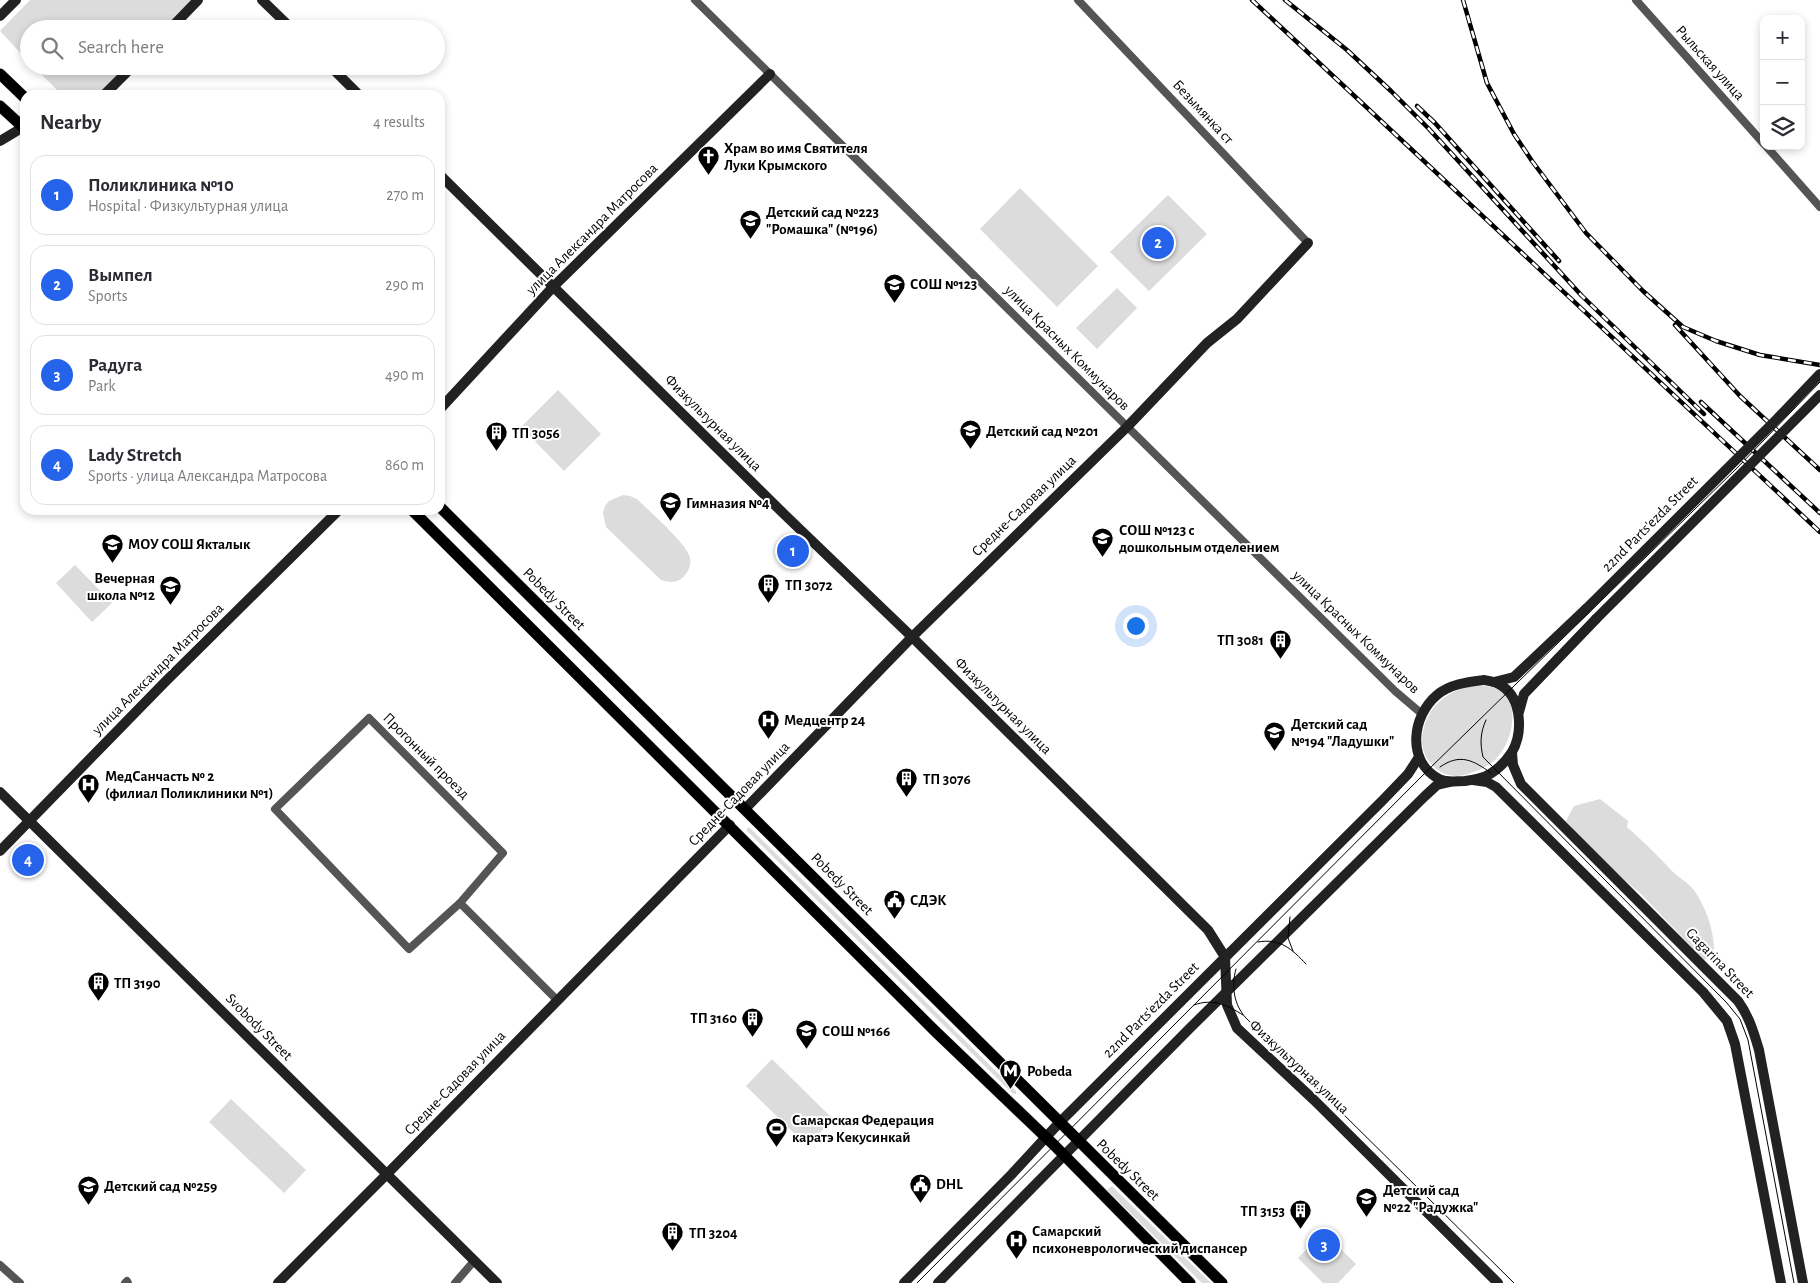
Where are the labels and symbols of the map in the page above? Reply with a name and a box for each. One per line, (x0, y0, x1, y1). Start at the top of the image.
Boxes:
street label: Рыльская улица (1673, 23, 1747, 103)
street label: Безымянка ст (1170, 77, 1237, 147)
place label: Храм во имя Святителя Луки Крымского (724, 141, 868, 173)
church icon: Храм во имя Святителя Луки Крымского (696, 145, 720, 176)
street label: улица Александра Матросова (523, 160, 661, 298)
place label: Детский сад №223 "Ромашка" (№196) (766, 205, 879, 237)
school or university icon: Детский сад №223 "Ромашка" (№196) (738, 209, 762, 240)
pin: 2 (1142, 224, 1174, 262)
school or university icon: СОШ №123 (882, 272, 906, 303)
place label: СОШ №123 (910, 277, 977, 292)
street label: улица Красных Коммунаров (1001, 282, 1132, 413)
street label: Физкультурная улица (662, 372, 764, 474)
school or university icon: Детский сад №201 (958, 419, 982, 450)
building icon: ТП 3056 (484, 421, 508, 452)
place label: Детский сад №201 (986, 424, 1099, 439)
place label: ТП 3056 (512, 426, 560, 441)
street label: Средне-Садовая улица (969, 452, 1079, 559)
street label: 22nd Parts'ezda Street (1599, 473, 1701, 575)
school or university icon: Гимназия №4 (658, 491, 682, 522)
place label: Гимназия №4 (686, 496, 770, 511)
place label: СОШ №123 с дошкольным отделением (1119, 523, 1279, 555)
school or university icon: СОШ №123 с дошкольным отделением (1091, 527, 1115, 558)
school or university icon: МОУ СОШ Якталык (100, 532, 124, 563)
pin: 1 (777, 532, 809, 570)
place label: МОУ СОШ Якталык (128, 537, 251, 552)
street label: Pobedy Street (520, 565, 588, 633)
street label: улица Красных Коммунаров (1289, 567, 1422, 696)
place label: Вечерная школа №12 (87, 571, 155, 603)
building icon: ТП 3072 (757, 573, 781, 604)
school or university icon: Вечерная школа №12 (159, 575, 183, 606)
place label: ТП 3072 (785, 578, 833, 593)
street label: улица Александра Матросова (89, 600, 227, 738)
your location (1123, 613, 1149, 639)
building icon: ТП 3081 (1268, 628, 1292, 659)
place label: ТП 3081 (1217, 633, 1264, 648)
street label: Физкультурная улица (952, 655, 1054, 757)
hospital icon: Медцентр 24 (756, 708, 780, 739)
street label: Прогонный проезд (380, 710, 472, 802)
place label: Медцентр 24 (784, 713, 866, 728)
place label: Детский сад №194 "Ладушки" (1291, 717, 1394, 749)
school or university icon: Детский сад №194 "Ладушки" (1263, 721, 1287, 752)
street label: Средне-Садовая улица (686, 739, 793, 849)
building icon: ТП 3076 (895, 767, 919, 798)
place label: МедСанчасть № 2 (филиал Поликлиники №1) (105, 769, 273, 801)
place label: ТП 3076 (923, 772, 971, 787)
hospital icon: МедСанчасть № 2 (филиал Поликлиники №1) (77, 773, 101, 804)
pin: 4 (12, 841, 44, 879)
street label: Pobedy Street (808, 850, 876, 918)
public building icon: СДЭК (882, 888, 906, 919)
place label: СДЭК (910, 893, 946, 908)
street label: Gagarina Street (1683, 925, 1757, 1001)
street label: 22nd Parts'ezda Street (1100, 959, 1202, 1061)
building icon: ТП 3190 (86, 971, 110, 1002)
place label: ТП 3190 (114, 976, 161, 991)
street label: Svobody Street (223, 991, 295, 1063)
building icon: ТП 3160 (741, 1006, 765, 1037)
place label: ТП 3160 (690, 1011, 737, 1026)
street label: Физкультурная улица (1246, 1017, 1352, 1117)
school or university icon: СОШ №166 (794, 1019, 818, 1050)
place label: СОШ №166 (822, 1024, 890, 1039)
street label: Средне-Садовая улица (402, 1028, 509, 1138)
metro station icon: Pobeda (999, 1059, 1023, 1090)
place label: Pobeda (1027, 1064, 1072, 1079)
place label: Самарская Федерация каратэ Кекусинкай (792, 1113, 934, 1145)
sports icon: Самарская Федерация каратэ Кекусинкай (764, 1117, 788, 1148)
street label: Pobedy Street (1094, 1136, 1163, 1204)
public building icon: DHL (908, 1172, 932, 1203)
school or university icon: Детский сад №259 (76, 1174, 100, 1205)
place label: DHL (936, 1177, 963, 1192)
place label: Детский сад №259 (104, 1179, 217, 1194)
place label: Детский сад №22 "Радужка" (1383, 1183, 1478, 1215)
school or university icon: Детский сад №22 "Радужка" (1355, 1187, 1379, 1218)
building icon: ТП 3153 (1289, 1199, 1313, 1230)
place label: ТП 3153 (1240, 1204, 1285, 1219)
building icon: ТП 3204 (661, 1221, 685, 1252)
place label: Самарский психоневрологический диспансер (1032, 1224, 1248, 1256)
place label: ТП 3204 (689, 1226, 738, 1241)
pin: 3 (1308, 1226, 1340, 1264)
hospital icon: Самарский психоневрологический диспансер (1004, 1228, 1028, 1259)

